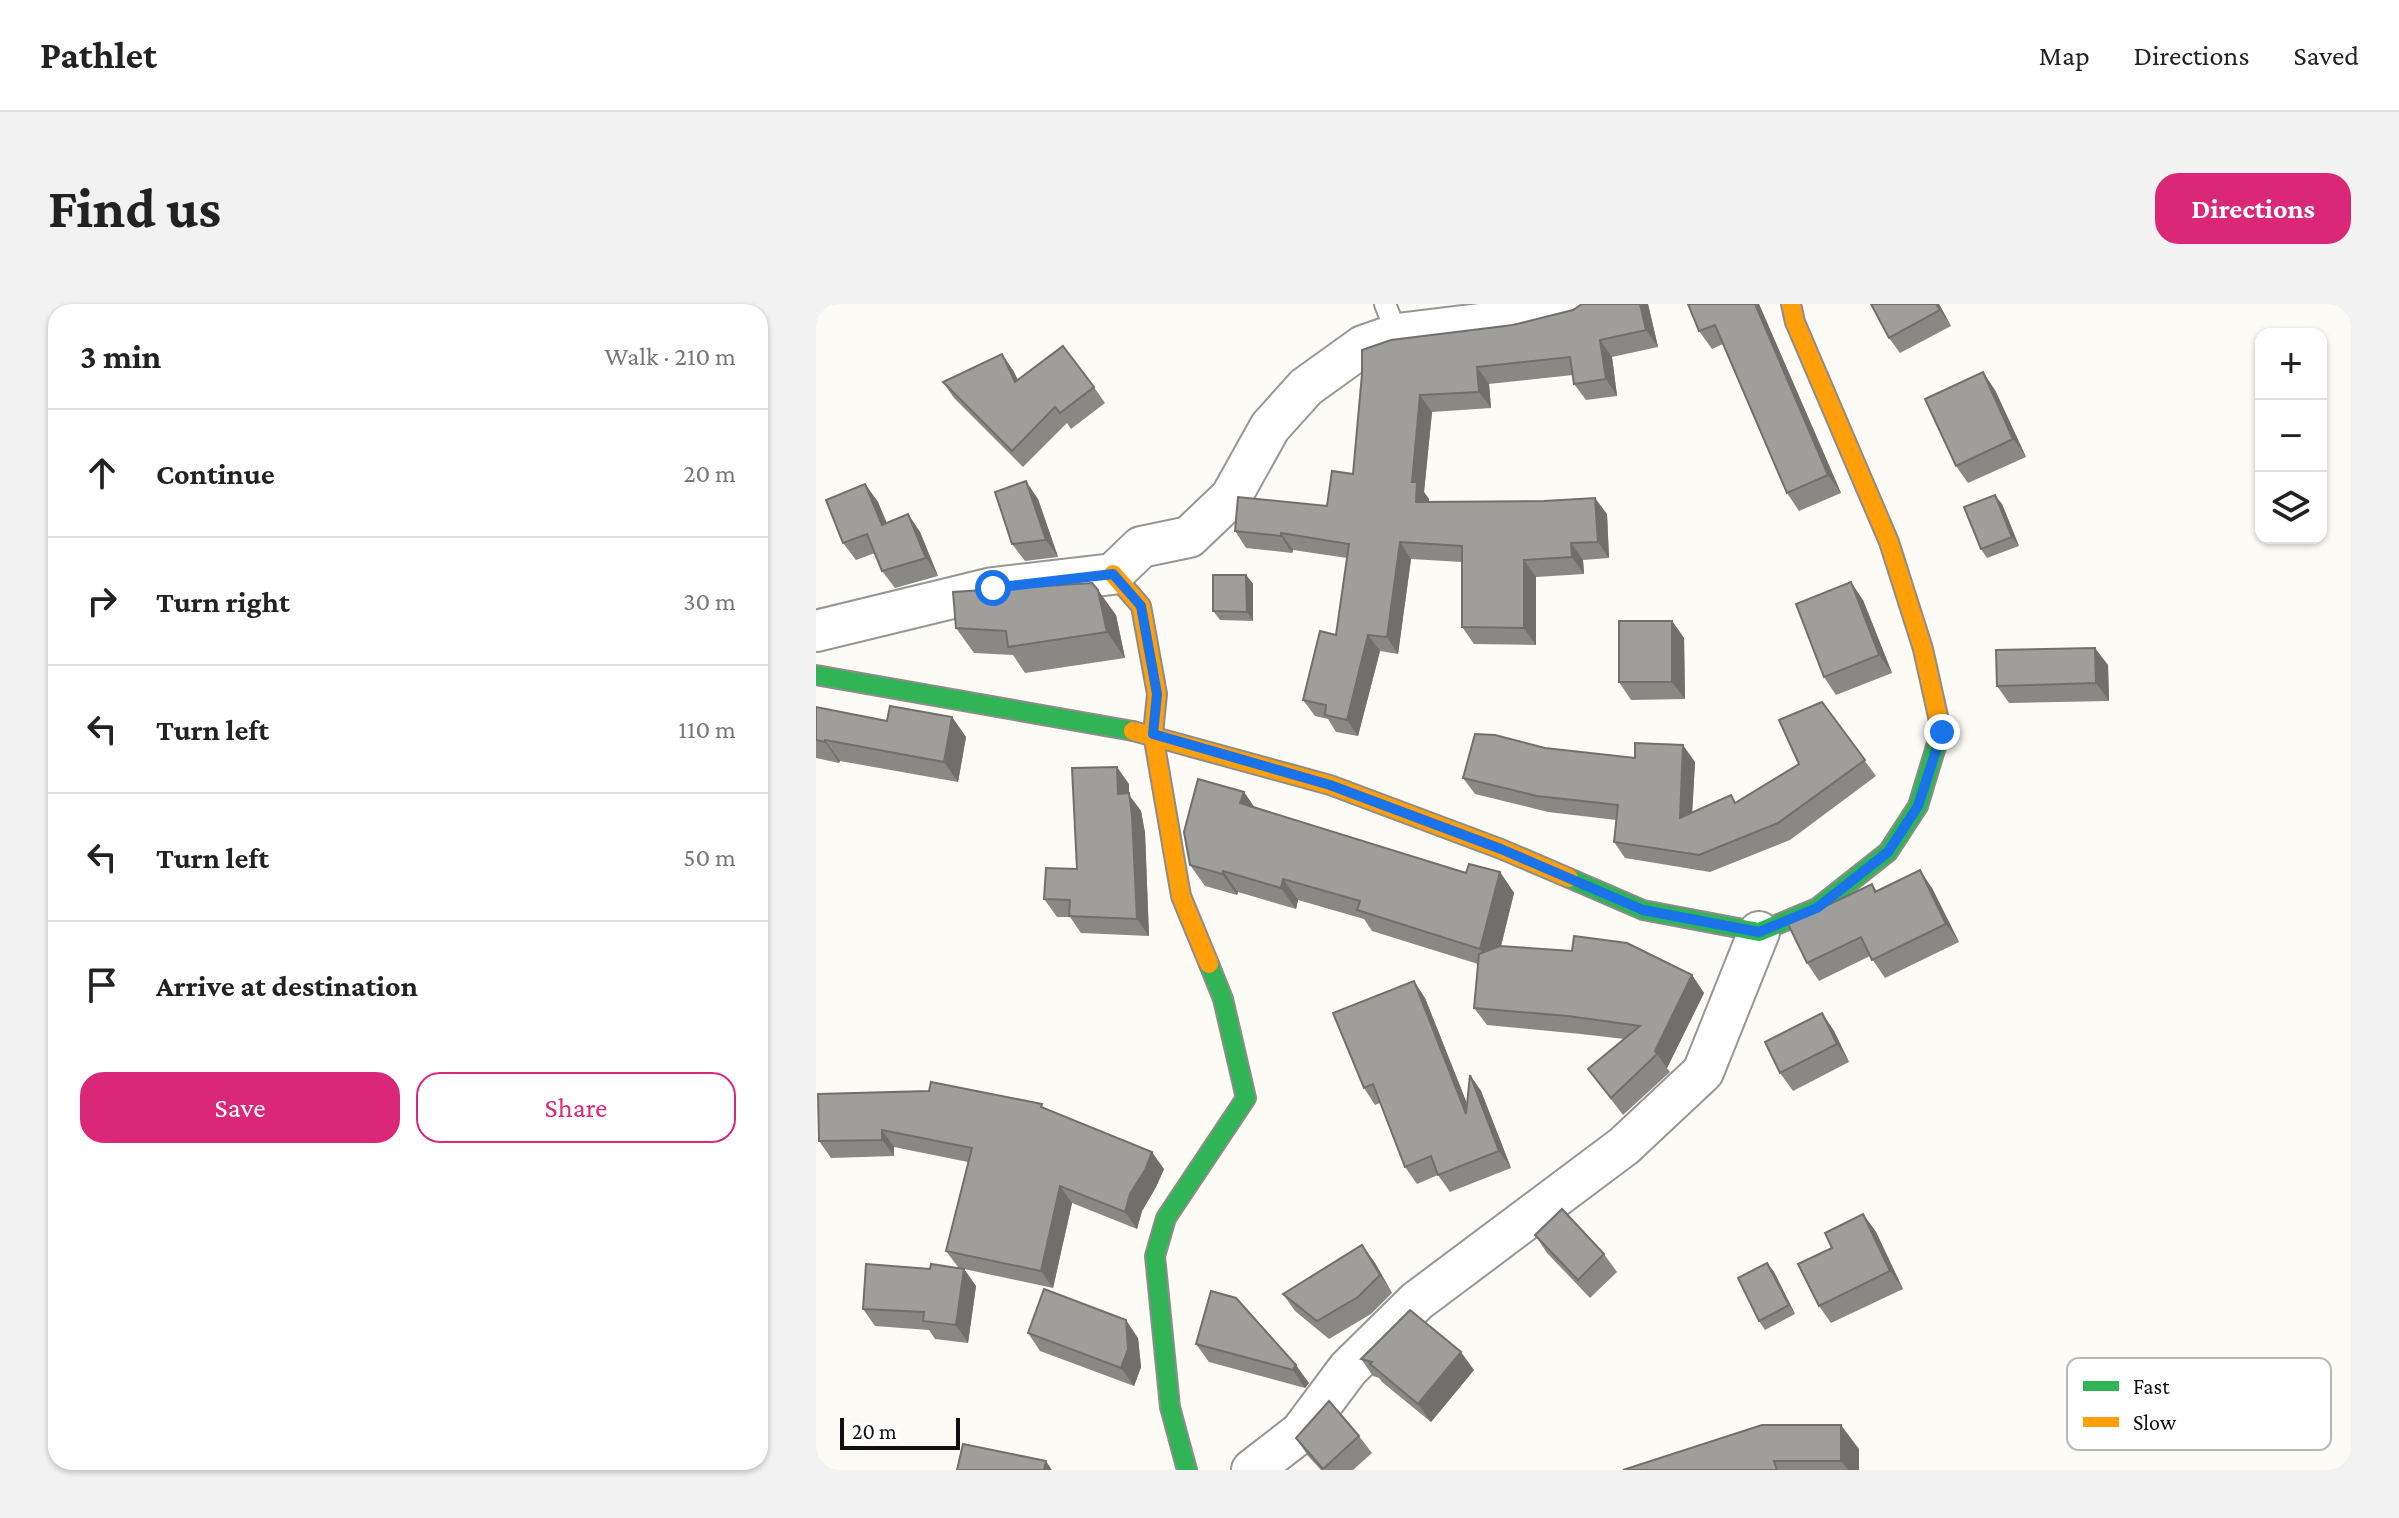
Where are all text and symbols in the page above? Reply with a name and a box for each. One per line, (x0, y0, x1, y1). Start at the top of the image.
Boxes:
text: Pathlet (40, 34, 157, 76)
text: Map (2039, 40, 2090, 71)
text: Directions (2134, 40, 2249, 71)
text: Saved (2293, 40, 2359, 71)
button: Directions (2155, 173, 2351, 244)
text: Find us (48, 177, 221, 239)
map controls (2255, 328, 2327, 544)
button: + (2255, 328, 2327, 400)
text: 3 min (80, 338, 161, 375)
text: Walk · 210 m (605, 342, 736, 371)
button: − (2255, 400, 2327, 472)
icon: ahead (80, 451, 124, 495)
text: Continue (156, 457, 275, 490)
text: 20 m (683, 459, 736, 488)
button: layers (2255, 472, 2327, 544)
route start (975, 570, 1011, 606)
icon: right (80, 579, 124, 623)
text: Turn right (156, 585, 290, 618)
text: 30 m (683, 587, 736, 616)
icon: left (80, 707, 124, 751)
text: Turn left (156, 713, 269, 746)
route end (1924, 714, 1960, 750)
text: 110 m (678, 715, 736, 744)
icon: left (80, 835, 124, 879)
text: Turn left (156, 841, 269, 874)
text: 50 m (683, 843, 736, 872)
icon: arrive (80, 963, 124, 1007)
text: Arrive at destination (156, 969, 418, 1002)
button: Save (80, 1072, 400, 1143)
button: Share (416, 1072, 736, 1143)
legend (2067, 1358, 2331, 1450)
text: Fast (2133, 1374, 2170, 1399)
text: Slow (2133, 1410, 2177, 1435)
scale bar (840, 1414, 960, 1450)
text: 20 m (852, 1419, 897, 1444)

